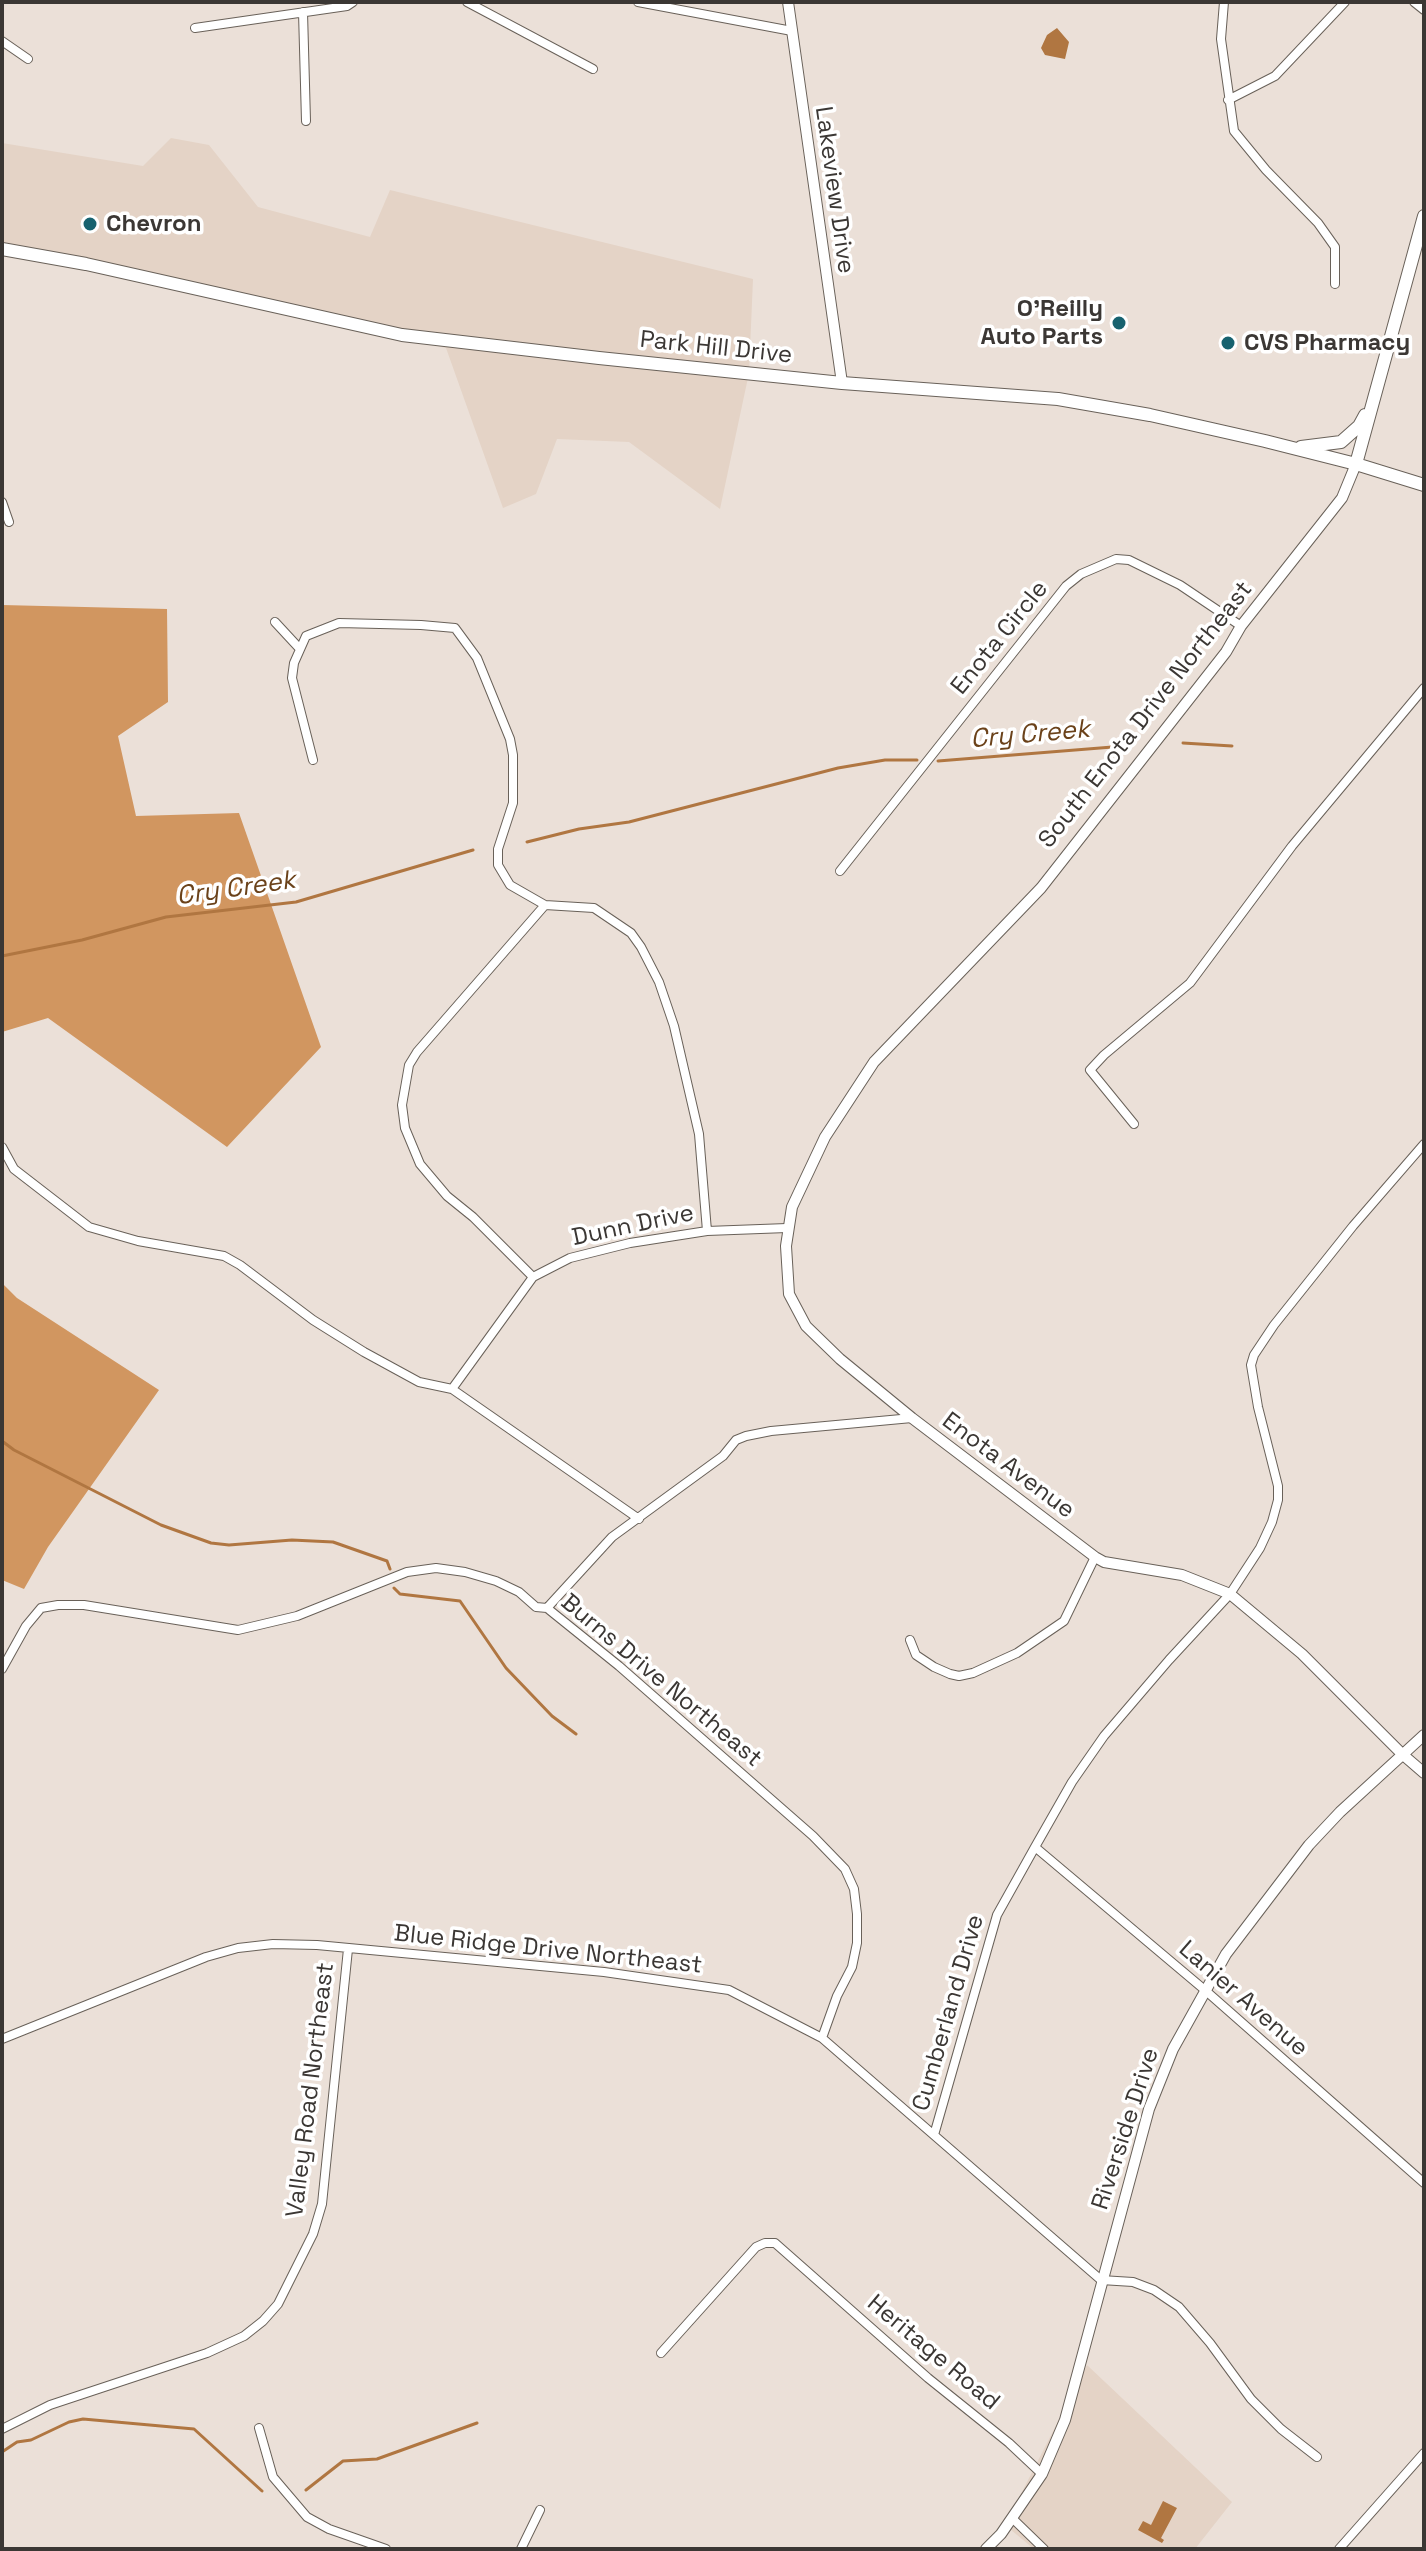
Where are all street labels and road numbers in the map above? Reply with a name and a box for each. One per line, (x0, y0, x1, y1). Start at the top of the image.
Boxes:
street label: Lakeview Drive (808, 105, 860, 275)
street label: Park Hill Drive (638, 326, 794, 370)
street label: Enota Circle (945, 575, 1055, 701)
street label: South Enota Drive Northeast (1033, 576, 1259, 854)
street label: Dunn Drive (570, 1199, 696, 1253)
street label: Enota Avenue (936, 1407, 1080, 1525)
street label: Burns Drive Northeast (555, 1588, 767, 1774)
street label: Cumberland Drive (907, 1911, 991, 2115)
street label: Blue Ridge Drive Northeast (393, 1919, 703, 1981)
street label: Lanier Avenue (1173, 1935, 1313, 2063)
street label: Valley Road Northeast (281, 1961, 341, 2219)
street label: Riverside Drive (1086, 2044, 1166, 2214)
street label: Heritage Road (861, 2289, 1005, 2417)

